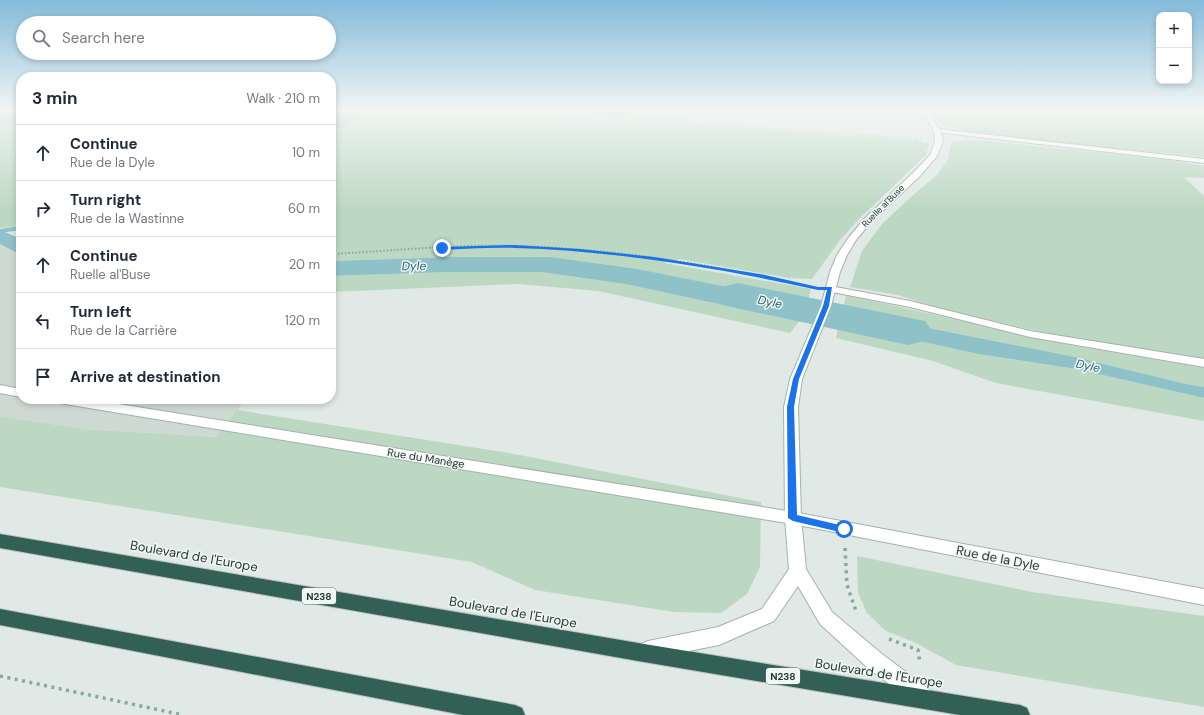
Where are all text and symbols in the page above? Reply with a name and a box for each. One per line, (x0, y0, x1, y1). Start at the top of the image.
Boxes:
map controls (1156, 12, 1192, 84)
button: + (1156, 12, 1192, 48)
search box (16, 16, 336, 60)
icon: search (30, 27, 52, 49)
text: Search here (62, 28, 145, 48)
button: − (1156, 48, 1192, 84)
text: 3 min (32, 87, 77, 109)
text: Walk · 210 m (247, 90, 320, 107)
text: Continue (70, 134, 138, 154)
icon: ahead (32, 142, 54, 164)
text: 10 m (292, 144, 320, 161)
text: Rue de la Dyle (70, 154, 155, 171)
street label: Ruelle al'Buse (859, 182, 907, 230)
text: Turn right (70, 190, 141, 210)
icon: right (32, 198, 54, 220)
text: 60 m (288, 200, 320, 217)
text: Rue de la Wastinne (70, 210, 184, 227)
route end (433, 239, 451, 257)
text: Continue (70, 246, 138, 266)
icon: ahead (32, 254, 54, 276)
text: 20 m (289, 256, 320, 273)
water label: Dyle (402, 258, 427, 274)
text: Ruelle al'Buse (70, 266, 150, 283)
water label: Dyle (756, 292, 784, 312)
text: Turn left (70, 302, 131, 322)
icon: left (32, 310, 54, 332)
text: 120 m (285, 312, 320, 329)
text: Rue de la Carrière (70, 322, 177, 339)
water label: Dyle (1074, 356, 1102, 376)
icon: arrive (32, 366, 54, 388)
text: Arrive at destination (70, 367, 221, 387)
street label: Rue du Manège (386, 445, 466, 471)
route start (835, 520, 853, 538)
street label: Boulevard de l'Europe (129, 536, 259, 576)
street label: Rue de la Dyle (955, 542, 1041, 574)
road number: N238 (302, 588, 336, 604)
street label: Boulevard de l'Europe (448, 592, 578, 632)
street label: Boulevard de l'Europe (814, 654, 944, 692)
road number: N238 (766, 668, 800, 684)

